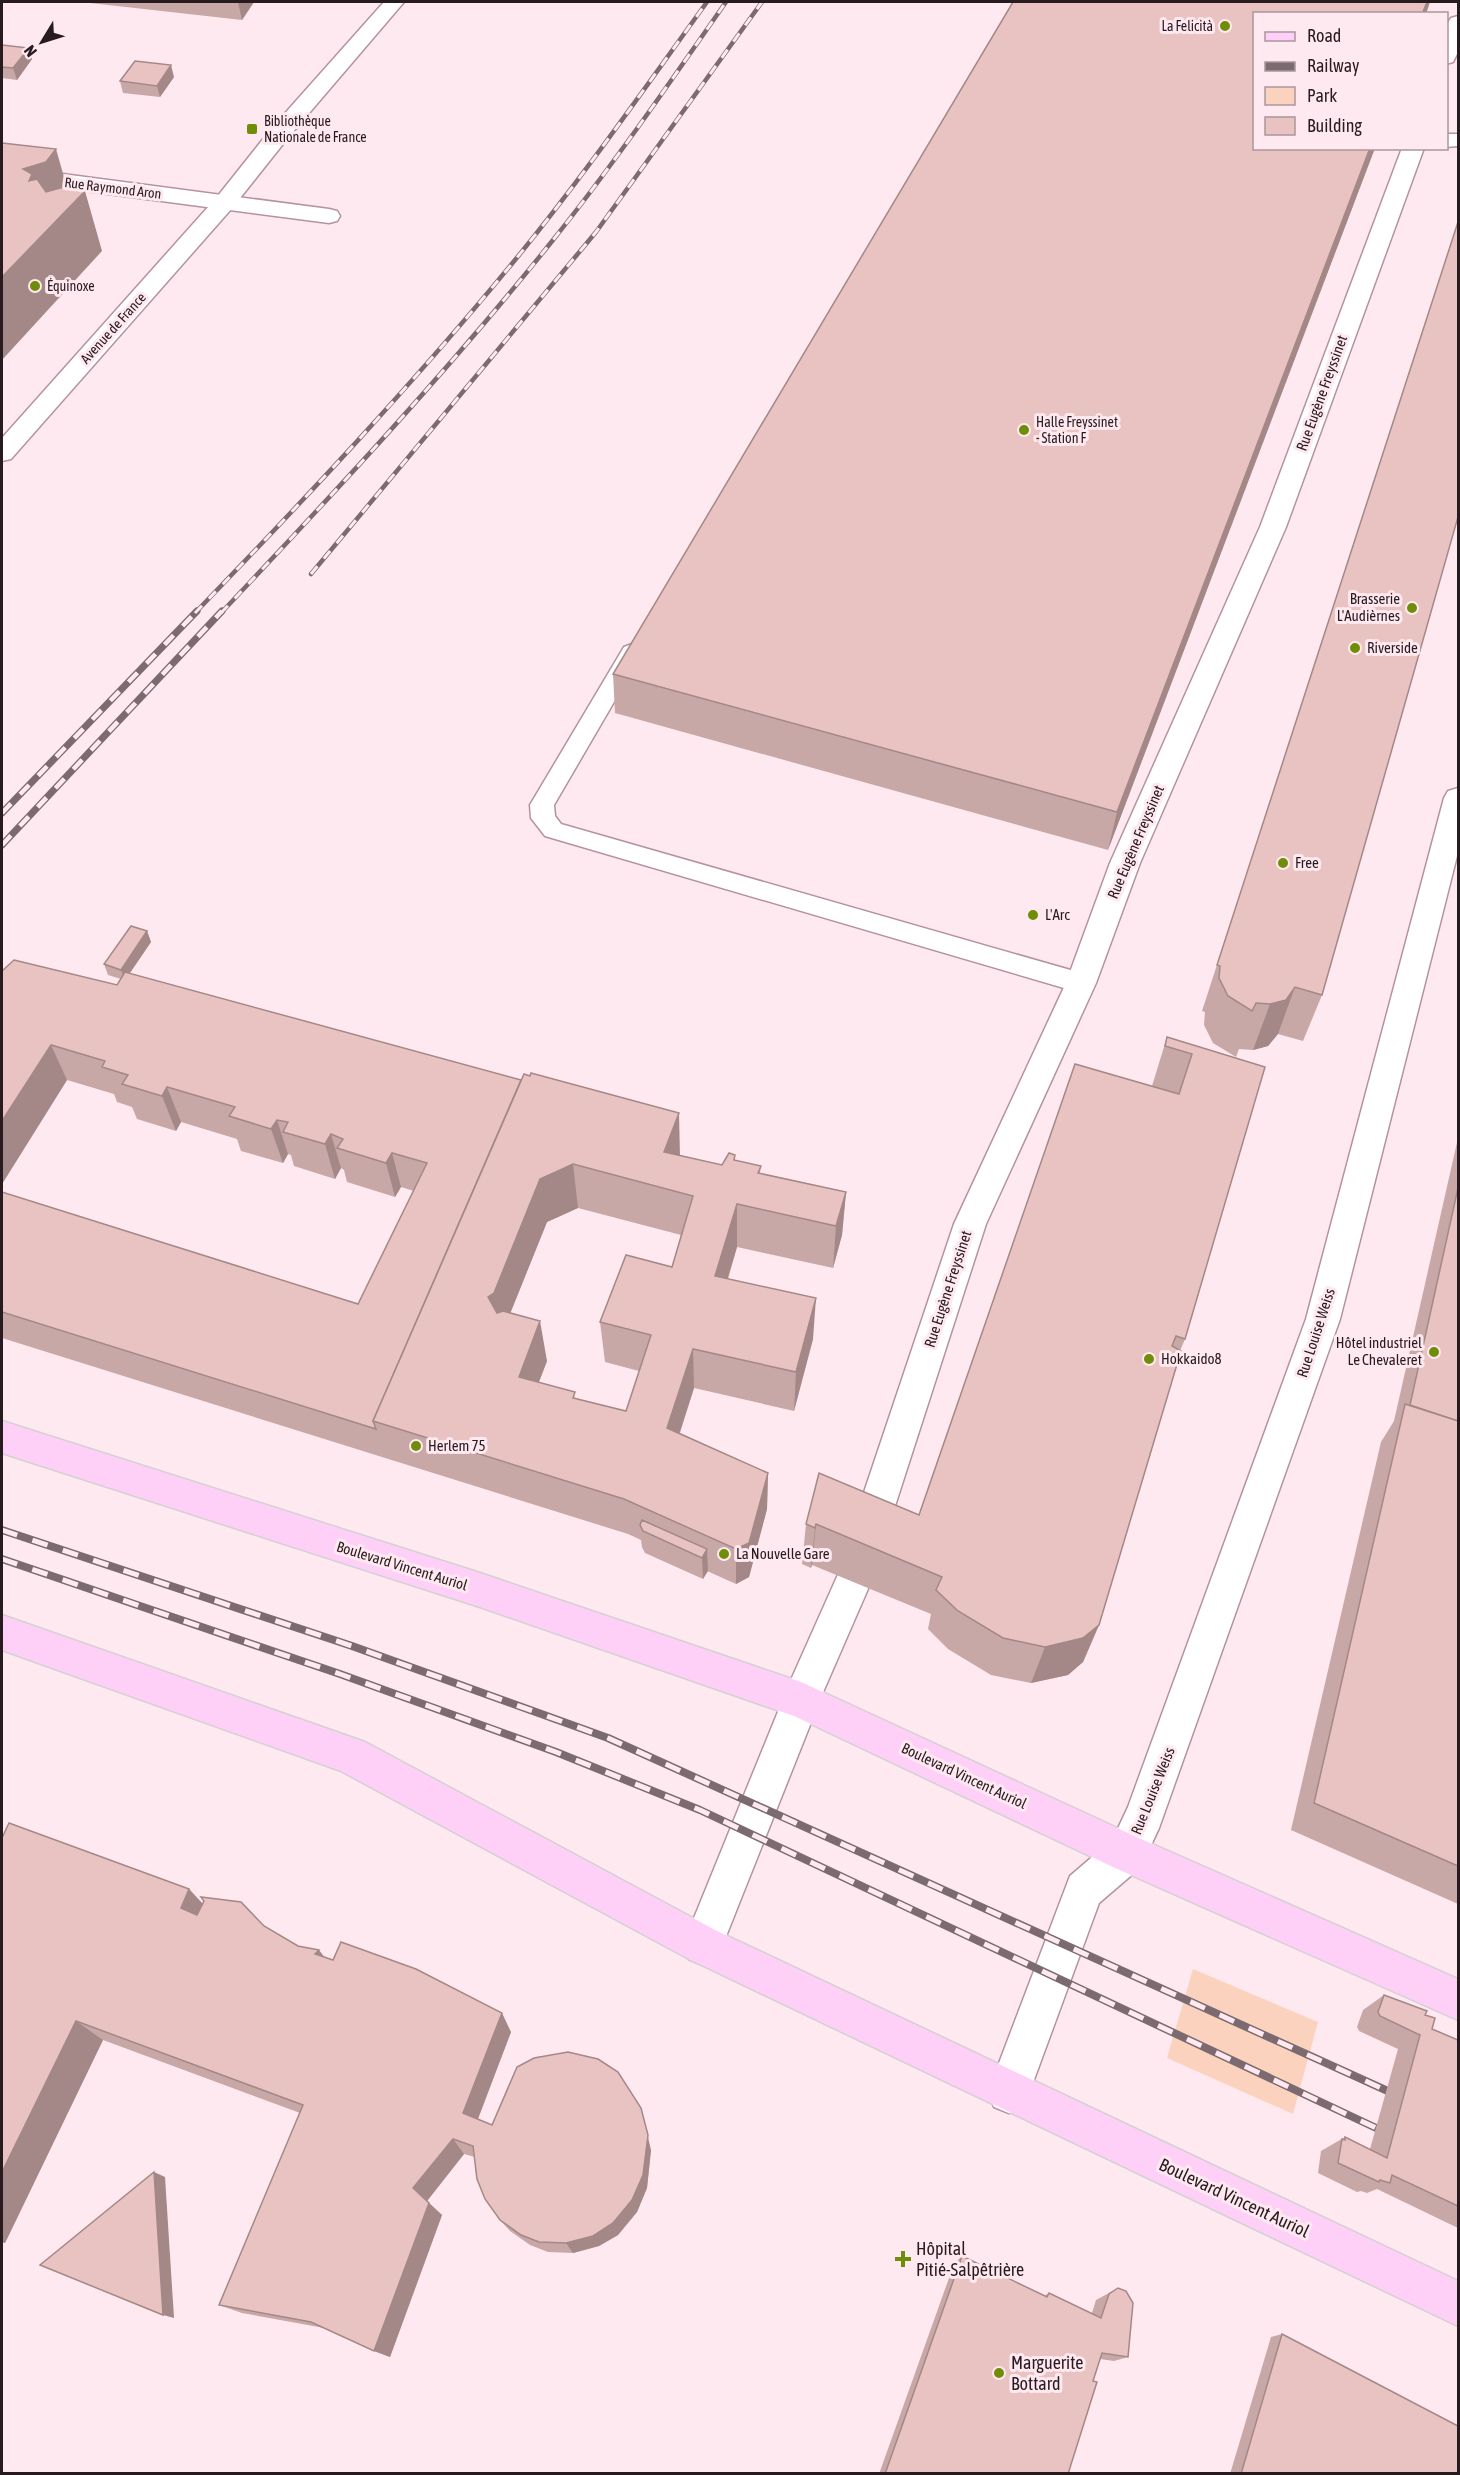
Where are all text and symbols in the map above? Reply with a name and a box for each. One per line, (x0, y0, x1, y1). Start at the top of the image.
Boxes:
north arrow (12, 12, 72, 72)
legend (1253, 12, 1448, 150)
place label: La Felicità (1162, 18, 1213, 34)
marker: La Felicità (1218, 19, 1232, 33)
text: Road (1307, 25, 1341, 46)
text: N (20, 42, 40, 61)
text: Railway (1307, 55, 1359, 76)
text: Park (1307, 85, 1337, 106)
place label: Bibliothèque Nationale de France (264, 113, 367, 145)
text: Building (1307, 115, 1362, 136)
marker: Bibliothèque Nationale de France (245, 122, 259, 136)
street label: Rue Raymond Aron (64, 174, 162, 202)
place label: Équinoxe (47, 278, 95, 294)
marker: Équinoxe (28, 279, 42, 293)
street label: Avenue de France (77, 289, 149, 367)
street label: Rue Eugène Freyssinet (1293, 333, 1350, 453)
place label: Halle Freyssinet - Station F (1036, 414, 1118, 446)
marker: Halle Freyssinet - Station F (1017, 423, 1031, 437)
place label: Brasserie L'Audièrnes (1337, 590, 1400, 624)
marker: Brasserie L'Audièrnes (1405, 601, 1419, 615)
place label: Riverside (1367, 639, 1418, 656)
marker: Riverside (1348, 641, 1362, 655)
street label: Rue Eugène Freyssinet (1104, 782, 1167, 901)
place label: Free (1295, 854, 1319, 871)
marker: Free (1276, 856, 1290, 870)
place label: L'Arc (1045, 906, 1070, 923)
marker: L'Arc (1026, 908, 1040, 922)
street label: Rue Eugène Freyssinet (921, 1228, 974, 1349)
street label: Rue Louise Weiss (1293, 1286, 1338, 1380)
place label: Hôtel industriel Le Chevaleret (1336, 1334, 1422, 1368)
marker: Hôtel industriel Le Chevaleret (1427, 1345, 1441, 1359)
place label: Hokkaido8 (1161, 1350, 1222, 1367)
marker: Hokkaido8 (1142, 1352, 1156, 1366)
place label: Herlem 75 (428, 1437, 486, 1454)
marker: Herlem 75 (409, 1439, 423, 1453)
street label: Boulevard Vincent Auriol (335, 1538, 470, 1594)
place label: La Nouvelle Gare (736, 1545, 830, 1562)
marker: La Nouvelle Gare (717, 1547, 731, 1561)
street label: Boulevard Vincent Auriol (899, 1739, 1029, 1812)
street label: Rue Louise Weiss (1127, 1745, 1178, 1837)
street label: Boulevard Vincent Auriol (1156, 2154, 1313, 2242)
place label: Hôpital Pitié-Salpêtrière (916, 2238, 1024, 2280)
marker: Hôpital Pitié-Salpêtrière (894, 2250, 912, 2268)
place label: Marguerite Bottard (1011, 2352, 1083, 2394)
marker: Marguerite Bottard (992, 2366, 1006, 2380)

